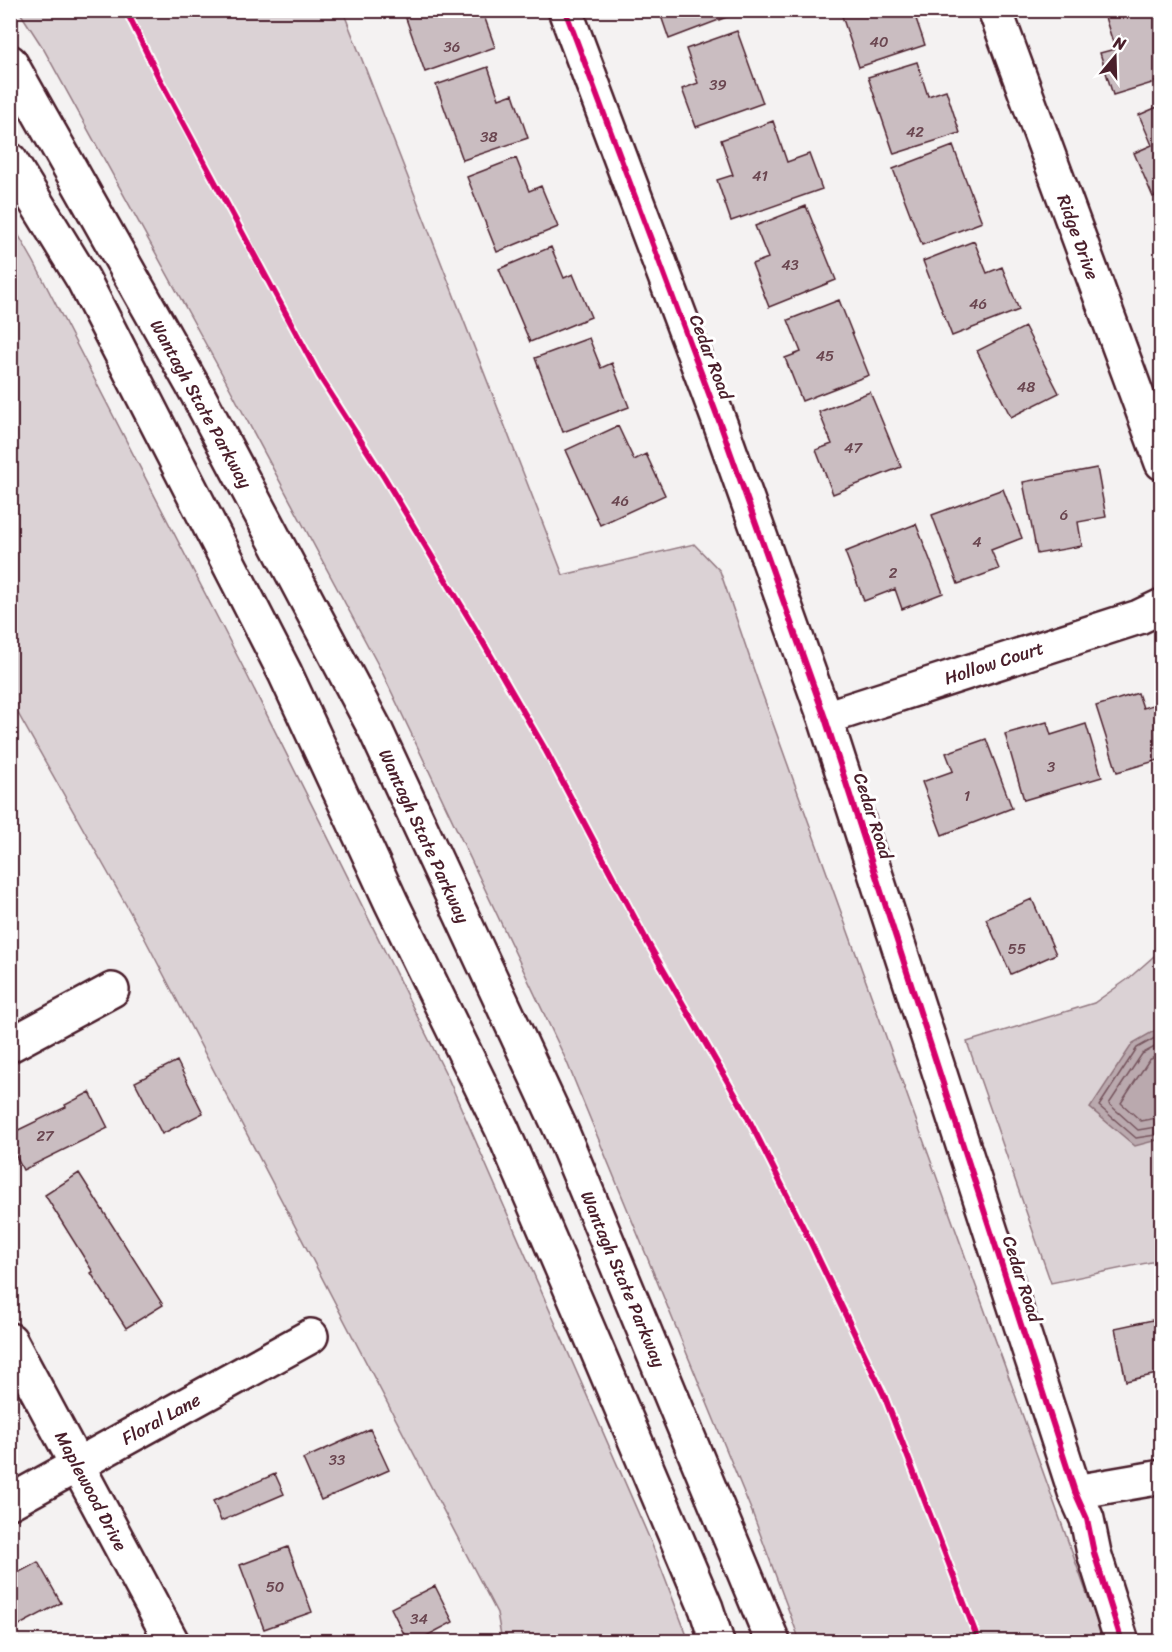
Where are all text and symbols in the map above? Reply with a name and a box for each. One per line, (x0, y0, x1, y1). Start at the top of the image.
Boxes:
north arrow (1085, 27, 1145, 87)
text: N (1109, 27, 1131, 59)
house number: 40 (870, 29, 888, 55)
house number: 36 (444, 34, 460, 60)
house number: 39 (709, 72, 727, 98)
house number: 42 (906, 119, 924, 145)
house number: 38 (480, 124, 498, 150)
house number: 41 (752, 163, 768, 189)
street label: Ridge Drive (1048, 190, 1108, 284)
house number: 43 (781, 252, 799, 278)
house number: 46 (969, 291, 987, 317)
street label: Cedar Road (680, 310, 743, 406)
street label: Wantagh State Parkway (141, 313, 261, 495)
house number: 45 (816, 343, 834, 369)
house number: 48 (1017, 374, 1035, 400)
house number: 47 (844, 435, 863, 461)
house number: 46 (611, 488, 629, 514)
house number: 6 (1060, 502, 1068, 528)
house number: 4 (972, 529, 982, 555)
house number: 2 (889, 560, 898, 586)
street label: Hollow Court (940, 632, 1048, 694)
street label: Wantagh State Parkway (369, 743, 479, 929)
house number: 3 (1047, 754, 1055, 780)
street label: Cedar Road (844, 769, 902, 865)
house number: 1 (964, 783, 970, 809)
house number: 55 (1008, 936, 1026, 962)
house number: 27 (36, 1123, 55, 1149)
street label: Wantagh State Parkway (571, 1186, 675, 1373)
street label: Cedar Road (993, 1232, 1051, 1328)
street label: Floral Lane (115, 1384, 207, 1454)
street label: Maplewood Drive (46, 1425, 136, 1557)
house number: 33 (329, 1447, 345, 1473)
house number: 50 (266, 1574, 284, 1600)
house number: 34 (410, 1606, 428, 1632)

